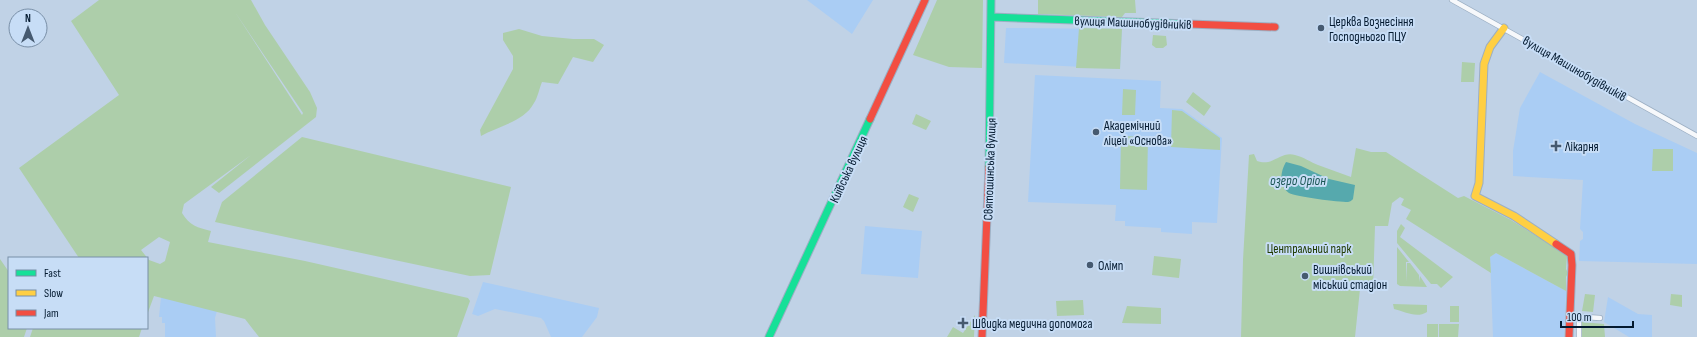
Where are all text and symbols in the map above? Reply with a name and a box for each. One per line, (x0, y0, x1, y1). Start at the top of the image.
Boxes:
north arrow (8, 8, 48, 48)
text: N (25, 12, 31, 25)
street label: вулиця Машинобудівників (1074, 13, 1192, 33)
place label: Церква Вознесіння Господнього ПЦУ (1329, 14, 1414, 45)
marker: Церква Вознесіння Господнього ПЦУ (1316, 23, 1326, 33)
street label: вулиця Машинобудівників (1520, 33, 1629, 105)
street label: Святошинська вулиця (980, 117, 1000, 221)
place label: Академічний ліцей «Основа» (1103, 118, 1172, 149)
marker: Академічний ліцей «Основа» (1091, 127, 1101, 137)
street label: Київська вулиця (826, 133, 871, 206)
place label: Лікарня (1564, 139, 1599, 155)
marker: Лікарня (1550, 140, 1562, 152)
water label: озеро Оріон (1270, 172, 1326, 189)
park label: Центральний парк (1267, 241, 1351, 257)
legend (8, 257, 148, 329)
place label: Олімп (1098, 258, 1123, 274)
marker: Олімп (1085, 260, 1095, 270)
place label: Вишнівський міський стадіон (1313, 262, 1387, 293)
text: Fast (44, 266, 61, 281)
marker: Вишнівський міський стадіон (1300, 271, 1310, 281)
text: Slow (44, 286, 63, 301)
scale bar (1561, 303, 1633, 329)
text: Jam (43, 306, 59, 321)
text: 100 m (1567, 310, 1592, 325)
place label: Швидка медична допомога (972, 316, 1092, 332)
marker: Швидка медична допомога (957, 317, 969, 329)

